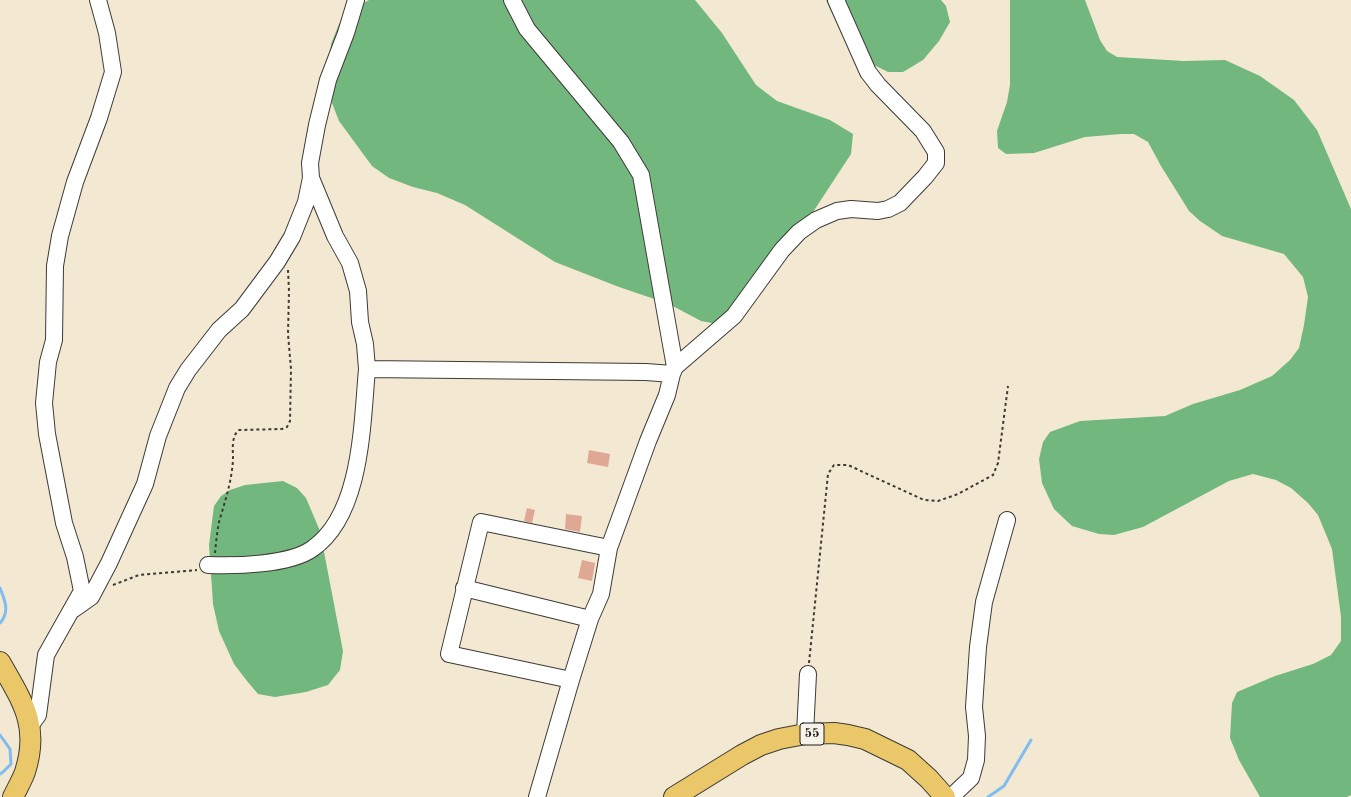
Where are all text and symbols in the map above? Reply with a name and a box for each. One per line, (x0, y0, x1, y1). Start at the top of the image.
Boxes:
road number: 55 (800, 723, 824, 745)

